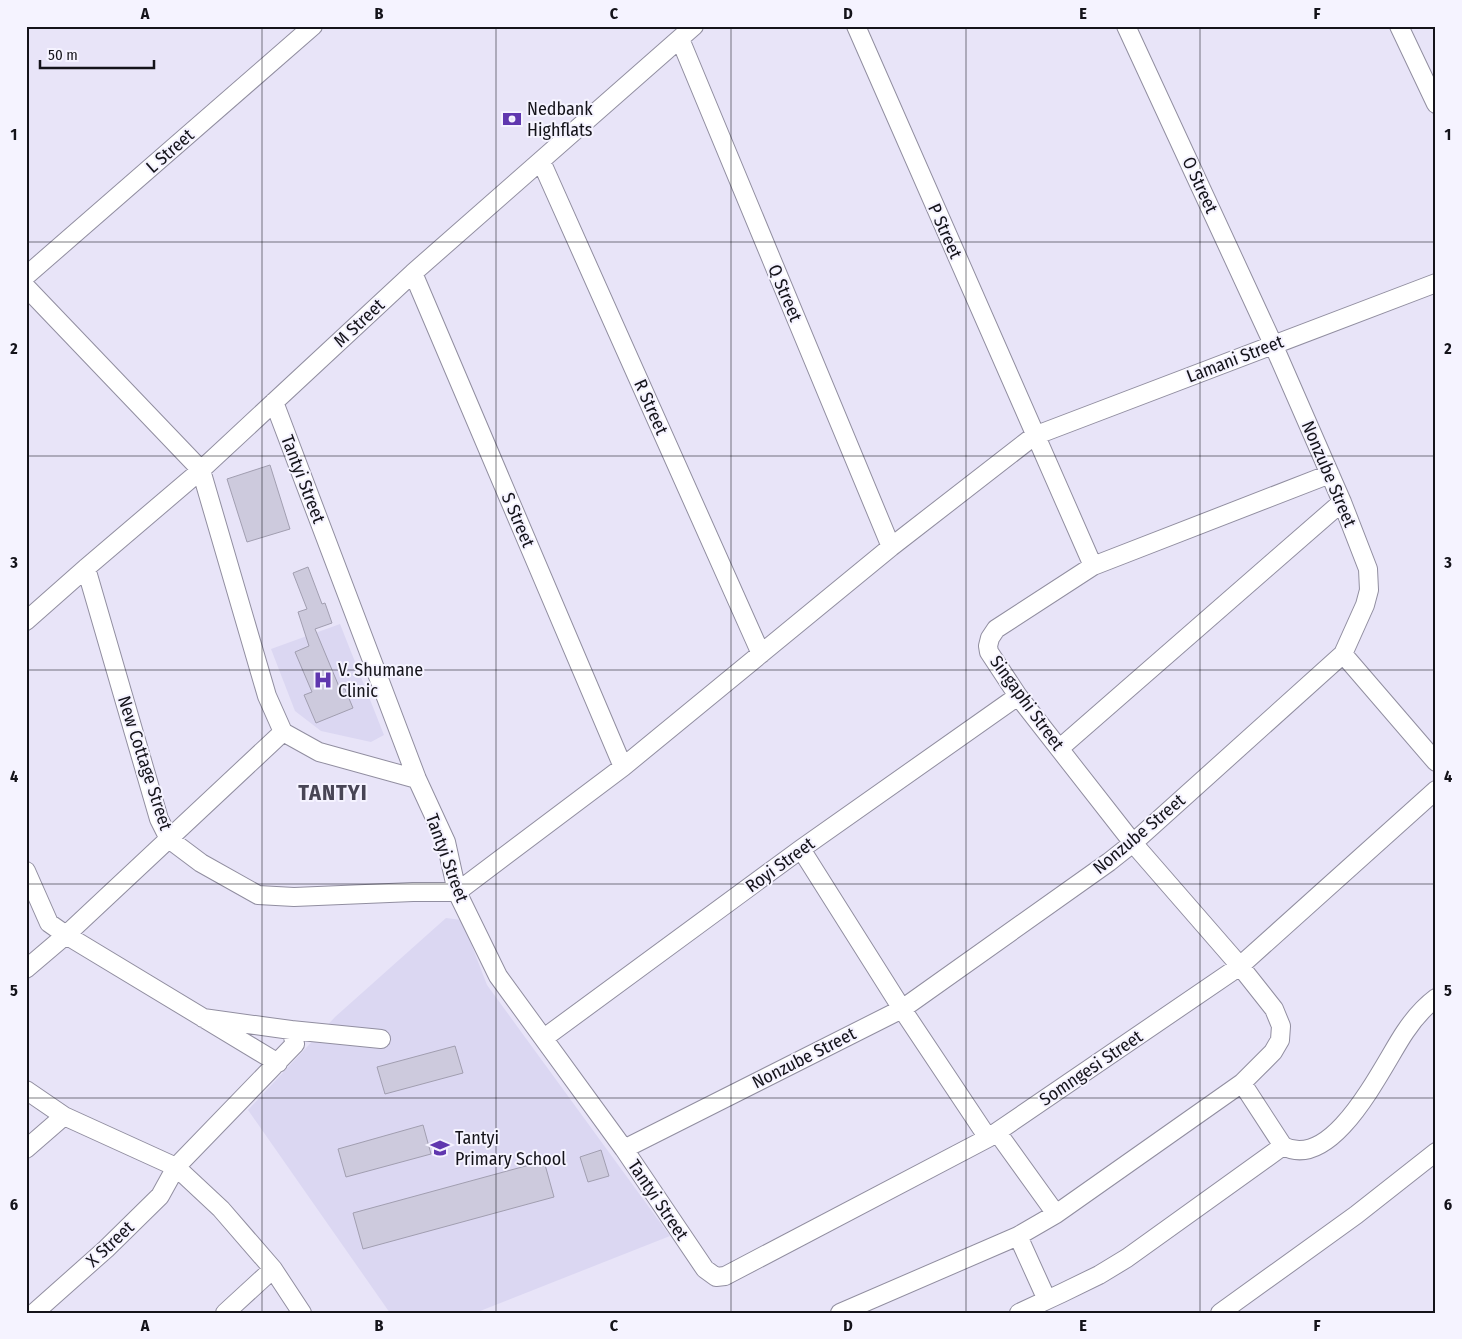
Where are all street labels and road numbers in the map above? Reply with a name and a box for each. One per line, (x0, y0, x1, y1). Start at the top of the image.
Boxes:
street label: L Street (141, 124, 199, 178)
street label: O Street (1177, 153, 1223, 217)
street label: P Street (923, 200, 967, 262)
street label: Q Street (763, 261, 807, 325)
street label: M Street (329, 294, 389, 352)
street label: Lamani Street (1184, 330, 1287, 388)
street label: R Street (629, 376, 673, 438)
street label: Nonzube Street (1297, 418, 1361, 531)
street label: Tantyi Street (276, 432, 330, 526)
street label: S Street (497, 489, 539, 551)
street label: Singaphi Street (985, 651, 1069, 755)
street label: New Cottage Street (113, 693, 177, 833)
street label: Nonzube Street (1089, 789, 1190, 879)
street label: Tantyi Street (421, 811, 473, 905)
street label: Royi Street (741, 833, 819, 897)
street label: Nonzube Street (749, 1022, 860, 1094)
street label: Somngesi Street (1035, 1025, 1147, 1111)
street label: Tantyi Street (623, 1155, 693, 1245)
street label: X Street (82, 1216, 139, 1272)

